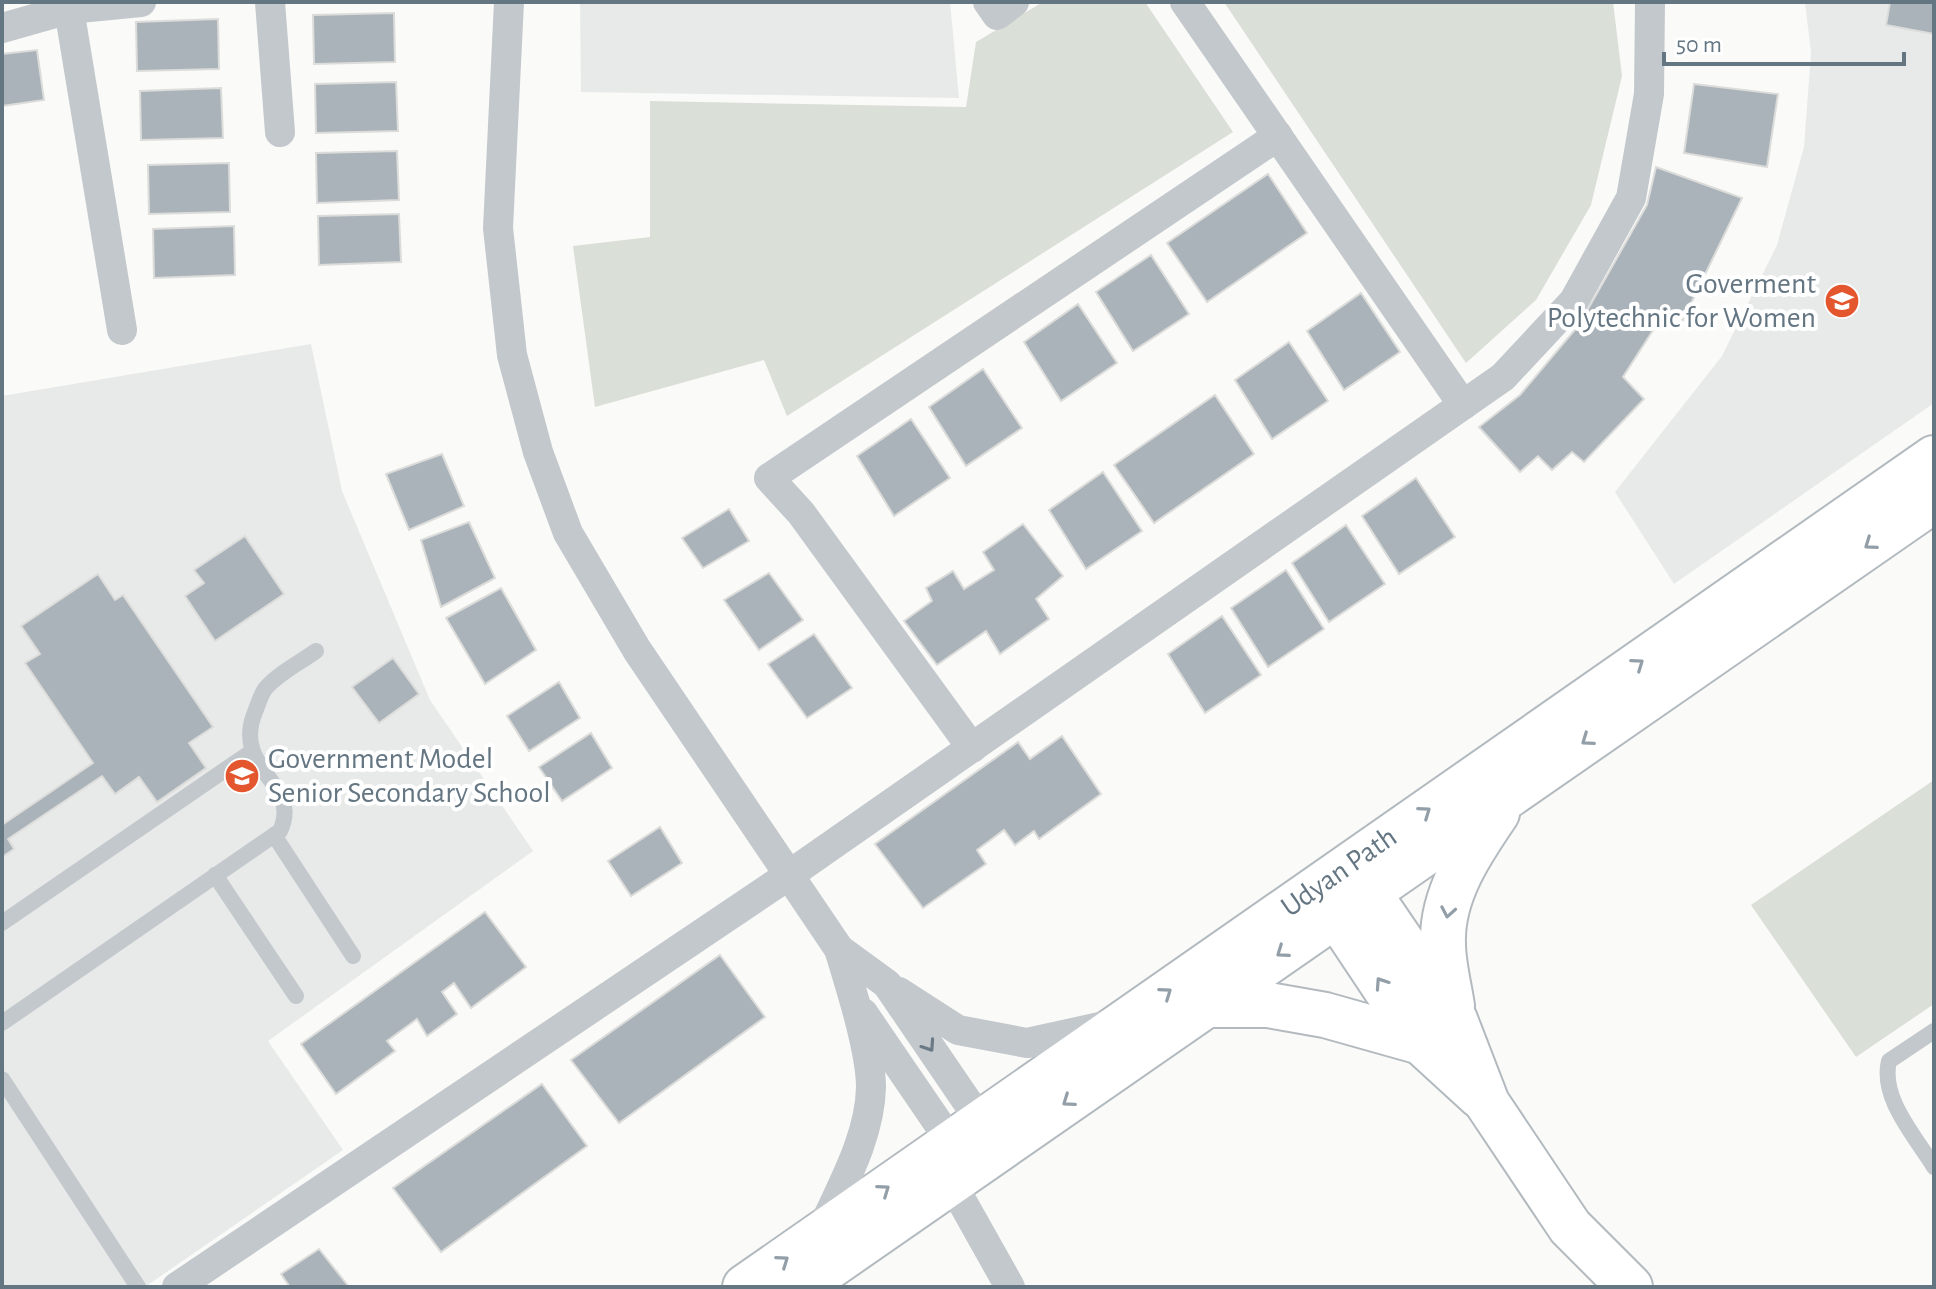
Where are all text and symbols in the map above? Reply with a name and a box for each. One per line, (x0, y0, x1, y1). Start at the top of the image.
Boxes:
scale bar (1664, 16, 1904, 66)
text: 50 m (1676, 33, 1722, 57)
place label: Goverment Polytechnic for Women (1547, 269, 1816, 333)
school or university icon: Goverment Polytechnic for Women (1823, 282, 1861, 320)
one-way arrow (1864, 534, 1878, 549)
one-way arrow (1630, 659, 1644, 674)
one-way arrow (1582, 730, 1596, 745)
place label: Government Model Senior Secondary School (268, 744, 551, 808)
school or university icon: Government Model Senior Secondary School (223, 757, 261, 795)
one-way arrow (1416, 807, 1430, 822)
street label: Udyan Path (1276, 821, 1402, 923)
one-way arrow (1440, 905, 1457, 918)
one-way arrow (1276, 943, 1290, 958)
one-way arrow (1376, 977, 1391, 991)
one-way arrow (1157, 989, 1171, 1003)
one-way arrow (919, 1037, 934, 1051)
one-way arrow (1063, 1091, 1077, 1106)
one-way arrow (875, 1185, 889, 1200)
one-way arrow (774, 1256, 788, 1271)

